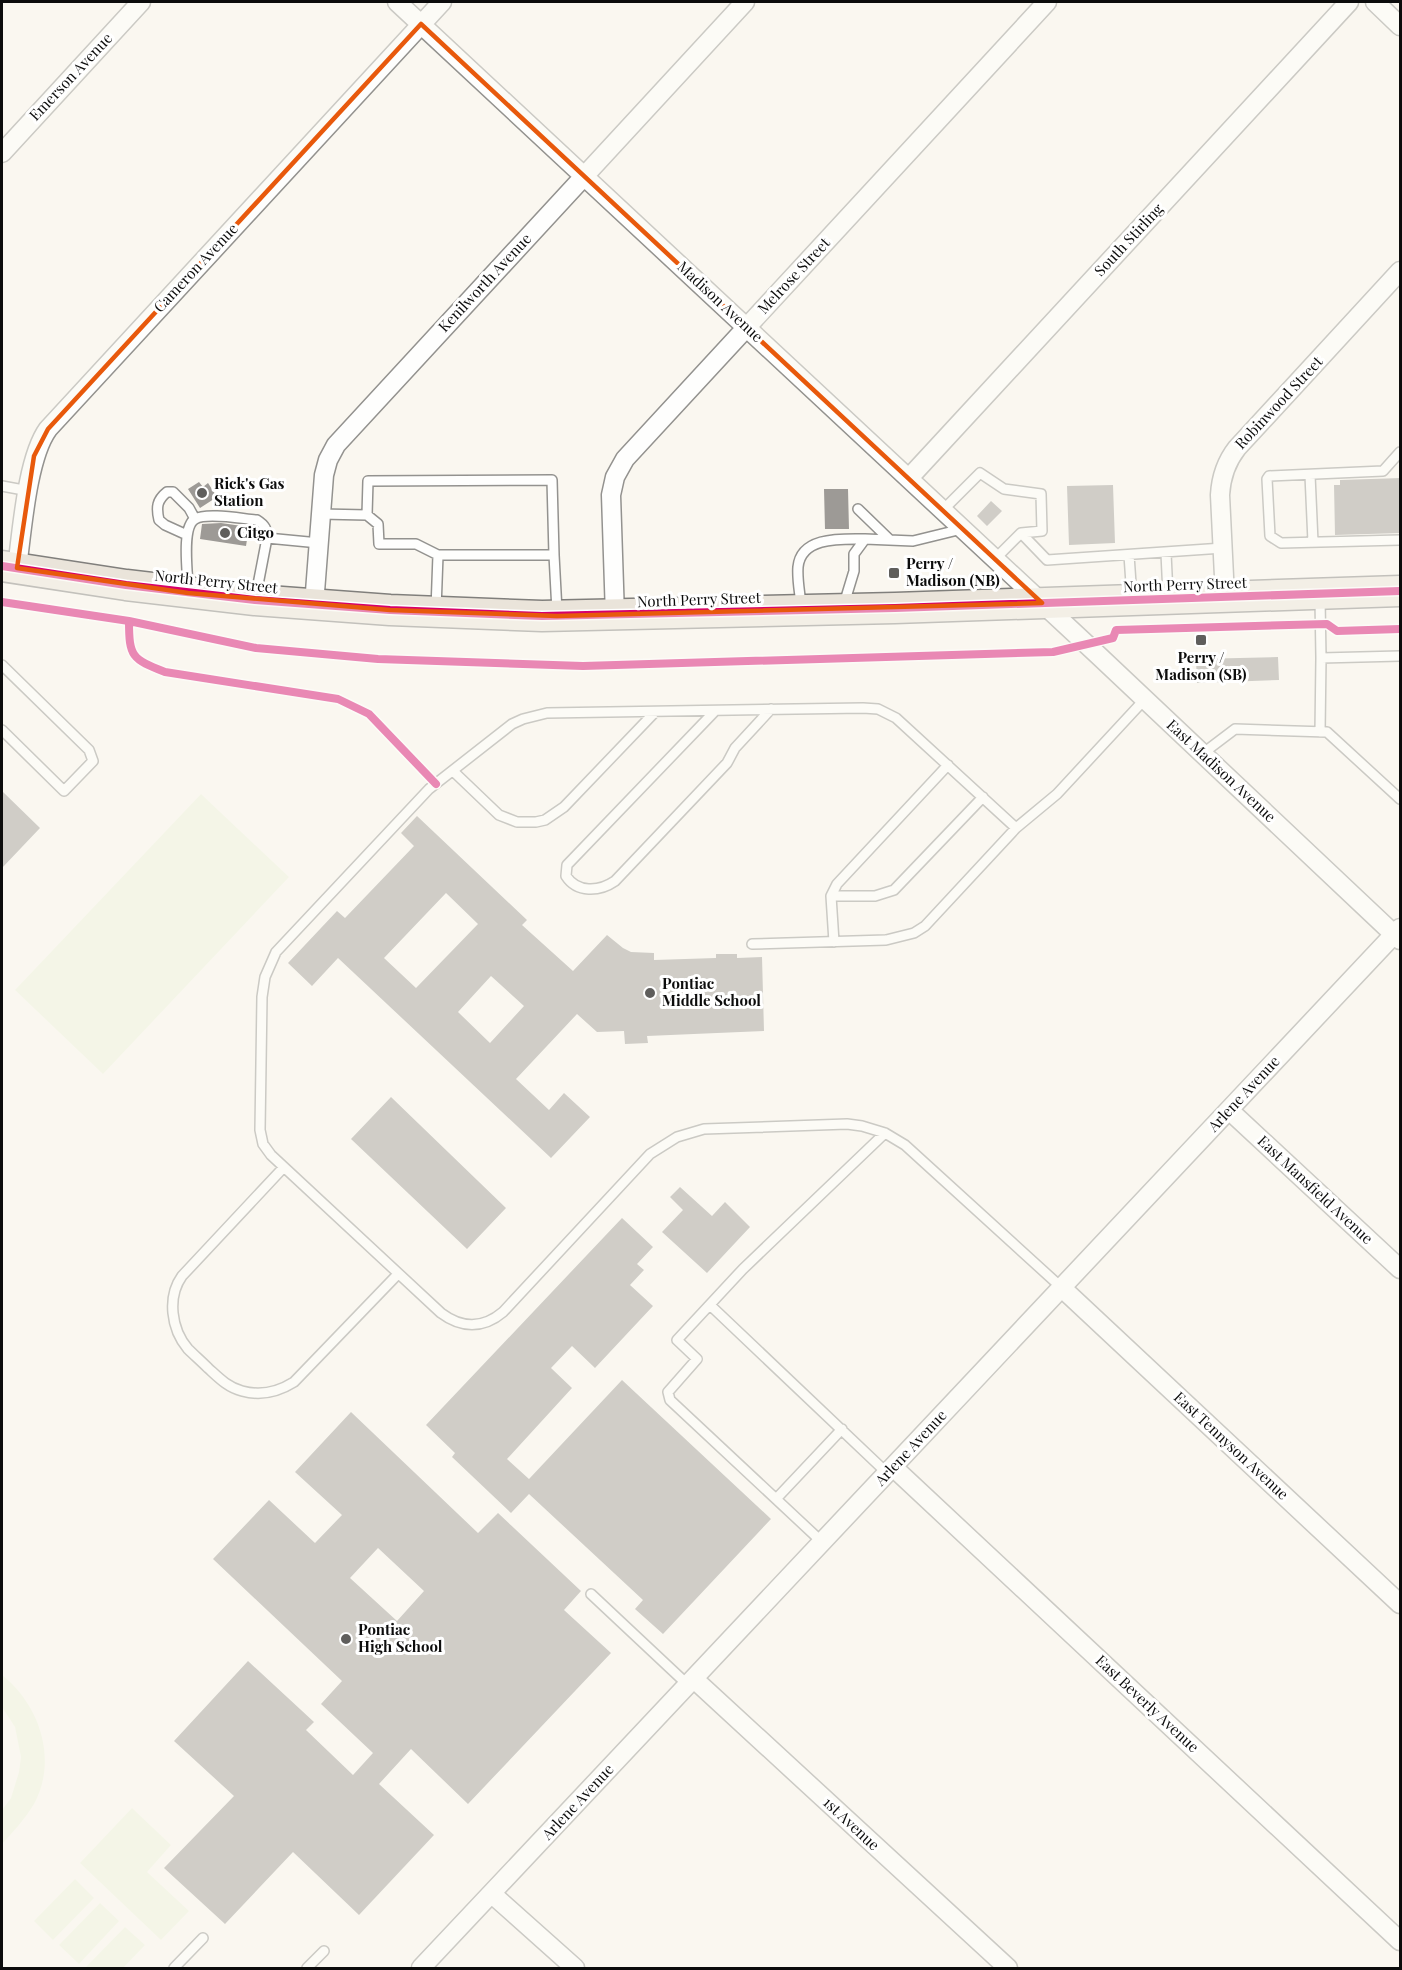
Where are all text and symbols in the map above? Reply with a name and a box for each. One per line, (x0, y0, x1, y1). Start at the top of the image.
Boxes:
street label: Emerson Avenue (24, 28, 116, 125)
street label: South Stirling (1089, 199, 1167, 280)
street label: Cameron Avenue (149, 218, 242, 316)
street label: Kenilworth Avenue (433, 229, 535, 336)
street label: Melrose Street (753, 232, 834, 318)
street label: Madison Avenue (674, 256, 768, 346)
street label: Robinwood Street (1230, 351, 1327, 453)
place label: Rick's Gas Station (214, 473, 284, 510)
marker: Rick's Gas Station (195, 486, 209, 500)
place label: Citgo (237, 522, 274, 542)
marker: Citgo (218, 526, 232, 540)
place label: Perry / Madison (NB) (906, 553, 1000, 590)
street label: North Perry Street (153, 565, 279, 597)
marker: Perry / Madison (NB) (887, 566, 901, 580)
street label: North Perry Street (1123, 572, 1248, 596)
street label: North Perry Street (637, 587, 762, 611)
marker: Perry / Madison (SB) (1194, 633, 1208, 647)
place label: Perry / Madison (SB) (1155, 647, 1247, 684)
street label: East Madison Avenue (1163, 714, 1281, 826)
place label: Pontiac Middle School (662, 973, 761, 1010)
marker: Pontiac Middle School (643, 986, 657, 1000)
street label: Arlene Avenue (1202, 1051, 1284, 1136)
street label: East Mansfield Avenue (1254, 1131, 1378, 1248)
street label: East Tennyson Avenue (1170, 1387, 1293, 1504)
street label: Arlene Avenue (869, 1405, 951, 1490)
place label: Pontiac High School (358, 1619, 443, 1656)
marker: Pontiac High School (339, 1632, 353, 1646)
street label: East Beverly Avenue (1092, 1650, 1204, 1756)
street label: Arlene Avenue (536, 1759, 618, 1844)
street label: 1st Avenue (819, 1792, 884, 1854)

